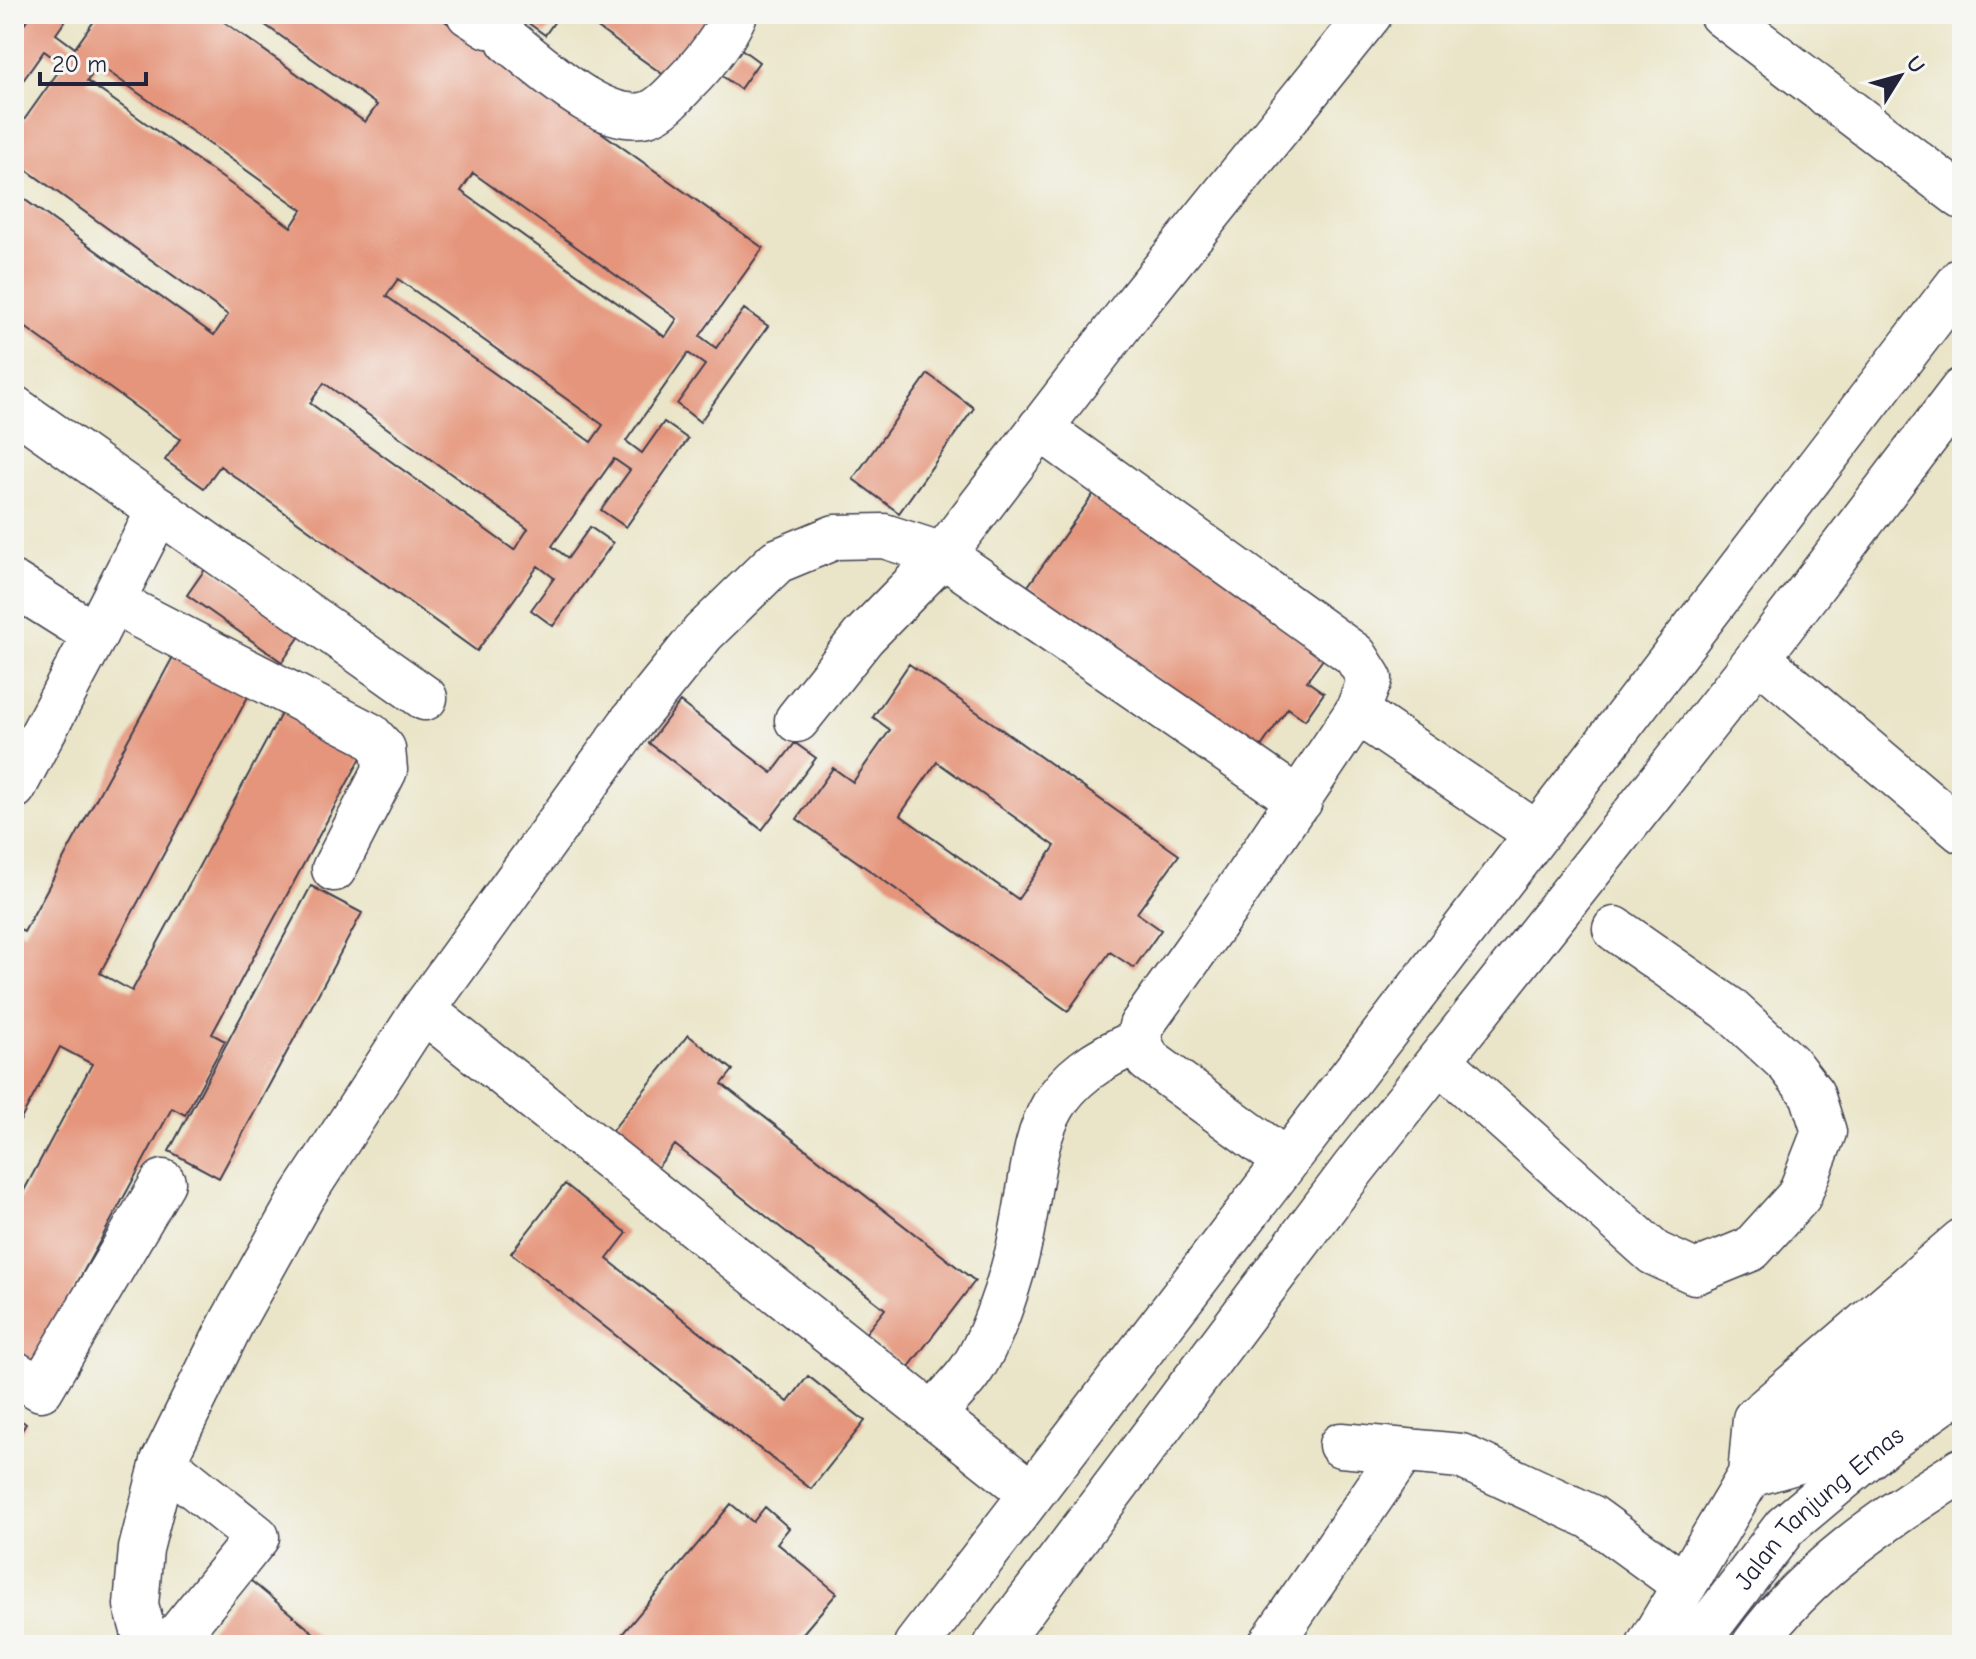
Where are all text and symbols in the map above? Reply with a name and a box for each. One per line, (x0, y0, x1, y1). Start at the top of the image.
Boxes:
scale bar (40, 36, 146, 86)
north arrow (1860, 36, 1940, 116)
text: 20 m (52, 50, 107, 78)
text: U (1900, 51, 1930, 78)
street label: Jalan Tanjung Emas (1729, 1420, 1910, 1596)

